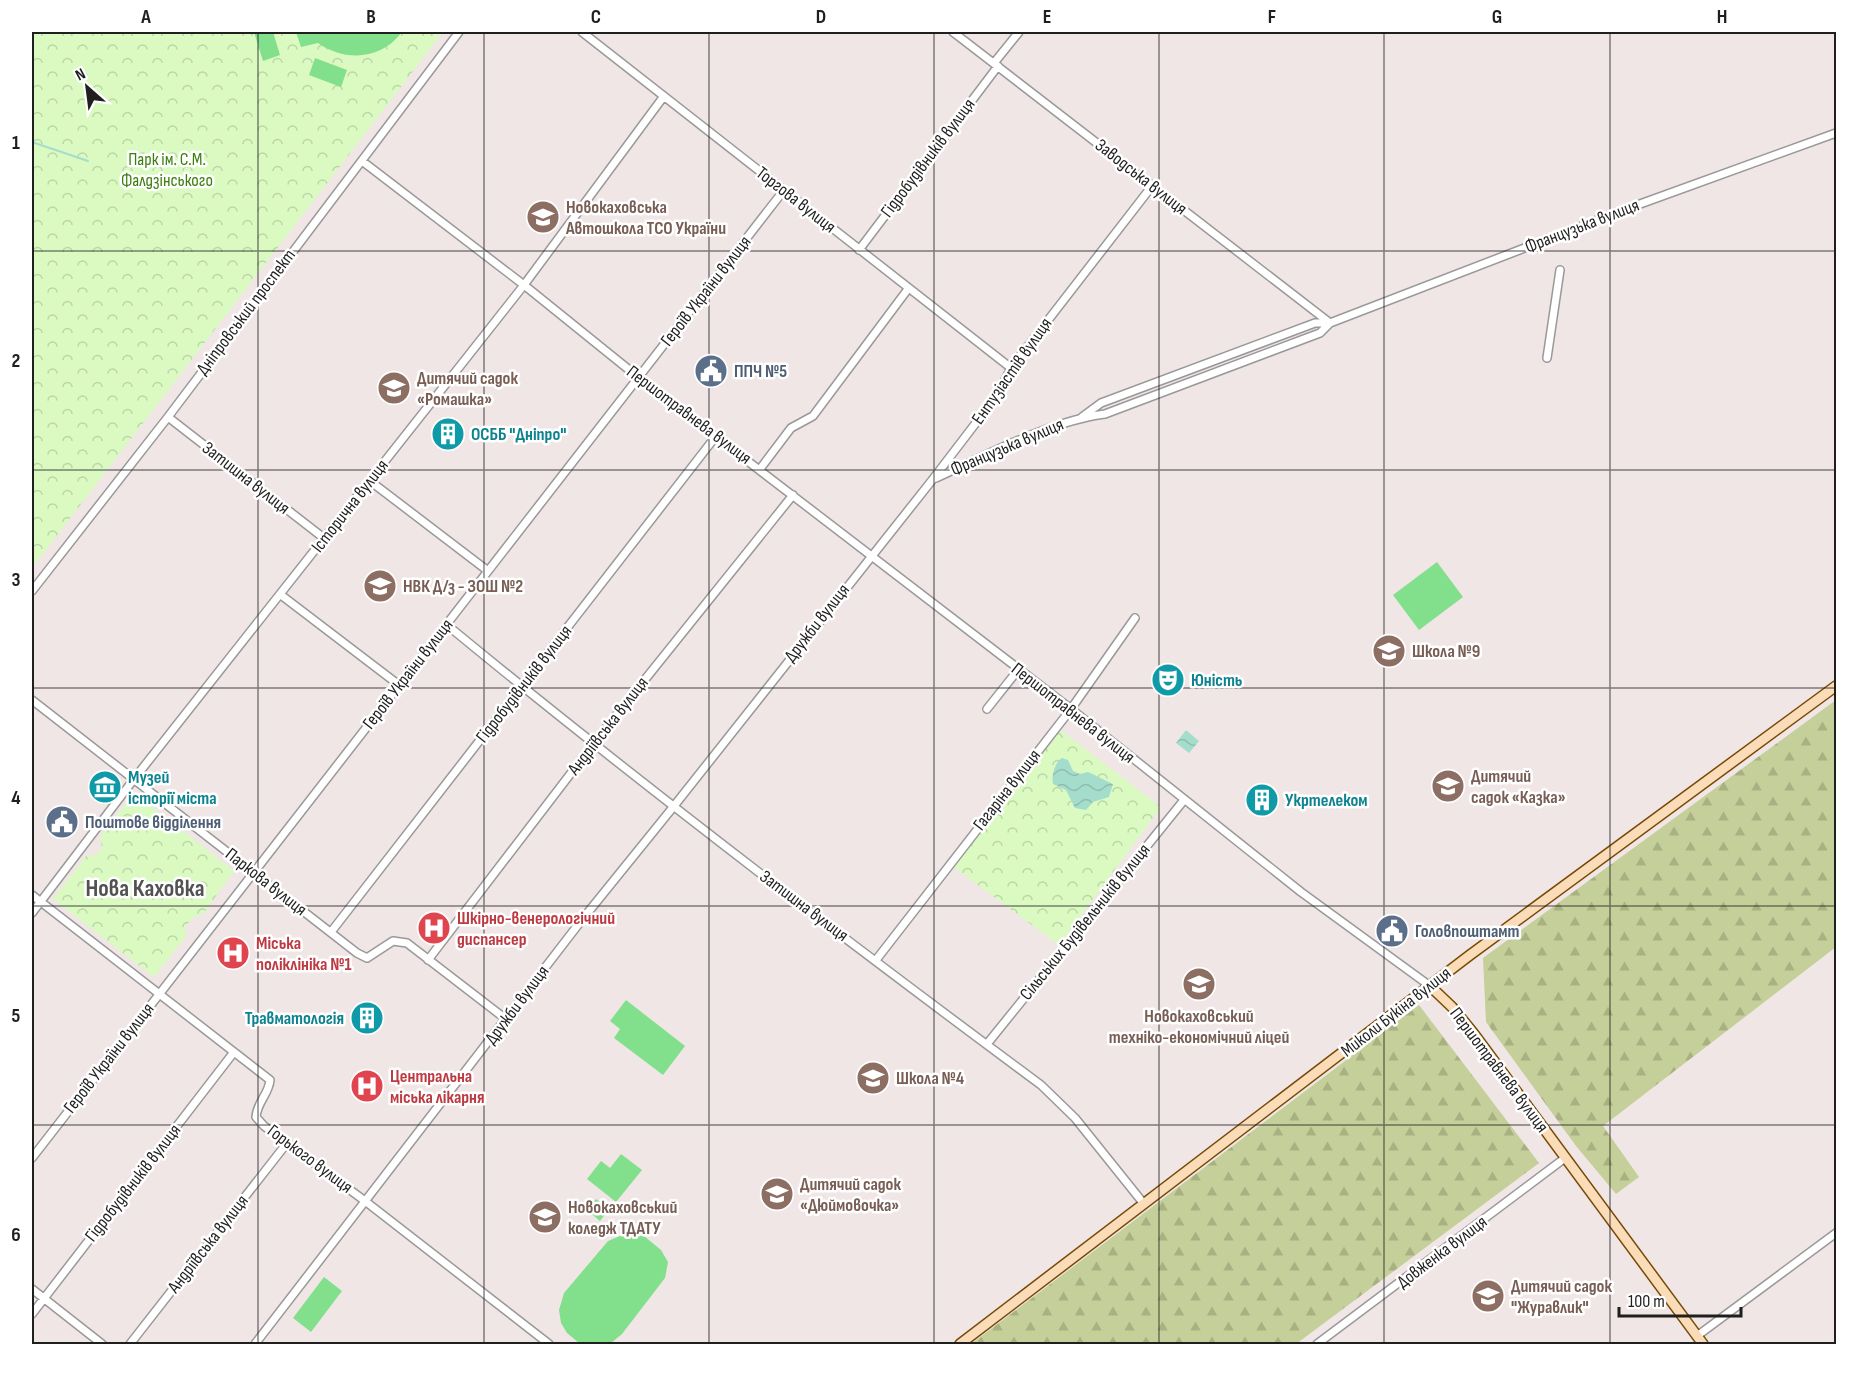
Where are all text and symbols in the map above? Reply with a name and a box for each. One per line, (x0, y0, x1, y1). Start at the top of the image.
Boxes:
text: A (140, 5, 151, 29)
text: B (366, 5, 376, 29)
text: C (591, 5, 601, 29)
text: D (816, 5, 826, 29)
text: E (1043, 5, 1051, 29)
text: F (1268, 5, 1276, 29)
text: G (1492, 5, 1502, 29)
text: H (1717, 5, 1727, 29)
north arrow (57, 57, 117, 117)
text: N (72, 65, 89, 85)
street label: Гідробудівників вулиця (877, 95, 979, 221)
text: 1 (12, 131, 20, 155)
street label: Заводська вулиця (1091, 135, 1191, 219)
park label: Парк ім. С.М. Фалдзінського (121, 149, 213, 191)
street label: Торгова вулиця (752, 162, 840, 238)
street label: Французька вулиця (1522, 195, 1642, 257)
place label: Новокаховська Автошкола ТСО України (565, 197, 726, 239)
school or university icon: Новокаховська Автошкола ТСО України (525, 199, 561, 235)
street label: Героїв України вулиця (656, 232, 756, 350)
street label: Дніпровський проспект (192, 245, 300, 379)
street label: Ентузіастів вулиця (968, 314, 1056, 428)
text: 2 (12, 349, 20, 373)
public building icon: ППЧ №5 (693, 353, 729, 389)
street label: Першотравнева вулиця (622, 361, 756, 469)
place label: ППЧ №5 (734, 361, 787, 382)
place label: Дитячий садок «Ромашка» (417, 368, 518, 410)
school or university icon: Дитячий садок «Ромашка» (376, 370, 412, 406)
street label: Французька вулиця (947, 414, 1067, 480)
building icon: ОСББ "Днiпро" (430, 416, 466, 452)
place label: ОСББ "Днiпро" (471, 424, 566, 445)
street label: Затишна вулиця (198, 437, 294, 519)
street label: Історична вулиця (307, 455, 393, 557)
text: 3 (12, 568, 21, 592)
school or university icon: НВК Д/з - ЗОШ №2 (362, 568, 398, 604)
place label: НВК Д/з - ЗОШ №2 (403, 576, 523, 597)
street label: Дружби вулиця (780, 580, 854, 666)
street label: Героїв України вулиця (358, 615, 458, 733)
street label: Гідробудівників вулиця (472, 621, 576, 747)
school or university icon: Школа №9 (1371, 633, 1407, 669)
place label: Школа №9 (1412, 641, 1480, 662)
street label: Першотравнева вулиця (1007, 658, 1139, 768)
theatre icon: Юність (1150, 662, 1186, 698)
place label: Юність (1191, 670, 1242, 691)
street label: Андріївська вулиця (563, 673, 653, 780)
street label: Гагаріна вулиця (969, 745, 1045, 835)
place label: Дитячий садок «Казка» (1471, 766, 1566, 808)
place label: Музей історії міста (128, 767, 217, 809)
school or university icon: Дитячий садок «Казка» (1430, 768, 1466, 804)
museum icon: Музей історії міста (87, 769, 123, 805)
building icon: Укртелеком (1244, 782, 1280, 818)
text: 4 (11, 786, 21, 810)
place label: Укртелеком (1285, 790, 1368, 811)
public building icon: Поштове відділення (44, 804, 80, 840)
place label: Поштове відділення (85, 812, 221, 833)
street label: Сільських Будівельників вулиця (1015, 840, 1155, 1004)
street label: Паркова вулиця (221, 844, 311, 920)
street label: Затишна вулиця (756, 866, 852, 946)
district label: Нова Каховка (85, 874, 205, 903)
place label: Шкірно-венерологічний диспансер (457, 908, 615, 950)
hospital icon: Шкірно-венерологічний диспансер (416, 910, 452, 946)
public building icon: Головпоштамт (1374, 913, 1410, 949)
place label: Головпоштамт (1415, 921, 1520, 942)
place label: Міська поліклініка №1 (256, 933, 352, 975)
hospital icon: Міська поліклініка №1 (215, 935, 251, 971)
street label: Дружби вулиця (481, 961, 553, 1049)
street label: Миколи Букіна вулиця (1337, 963, 1455, 1061)
school or university icon: Новокаховський техніко-економічний ліцей (1181, 966, 1217, 1002)
street label: Героїв України вулиця (59, 999, 159, 1117)
building icon: Травматологія (349, 1000, 385, 1036)
street label: Першотравнева вулиця (1445, 1003, 1553, 1137)
text: 5 (12, 1004, 21, 1028)
place label: Новокаховський техніко-економічний ліцей (1109, 1006, 1289, 1048)
place label: Травматологія (245, 1008, 344, 1029)
school or university icon: Школа №4 (855, 1060, 891, 1096)
place label: Центральна міська лікарня (390, 1066, 485, 1108)
hospital icon: Центральна міська лікарня (349, 1068, 385, 1104)
place label: Школа №4 (896, 1068, 965, 1089)
street label: Гідробудівників вулиця (81, 1120, 185, 1246)
street label: Горького вулиця (263, 1120, 357, 1198)
place label: Дитячий садок «Дюймовочка» (800, 1174, 901, 1216)
school or university icon: Дитячий садок «Дюймовочка» (759, 1176, 795, 1212)
street label: Андріївська вулиця (163, 1191, 253, 1298)
place label: Новокаховський коледж ТДАТУ (568, 1197, 677, 1239)
school or university icon: Новокаховський коледж ТДАТУ (527, 1199, 563, 1235)
street label: Довженка вулиця (1393, 1211, 1491, 1293)
text: 6 (11, 1223, 21, 1247)
place label: Дитячий садок "Журавлик" (1511, 1276, 1612, 1318)
school or university icon: Дитячий садок "Журавлик" (1470, 1278, 1506, 1314)
scale bar (1619, 1280, 1740, 1318)
text: 100 m (1628, 1291, 1665, 1312)

